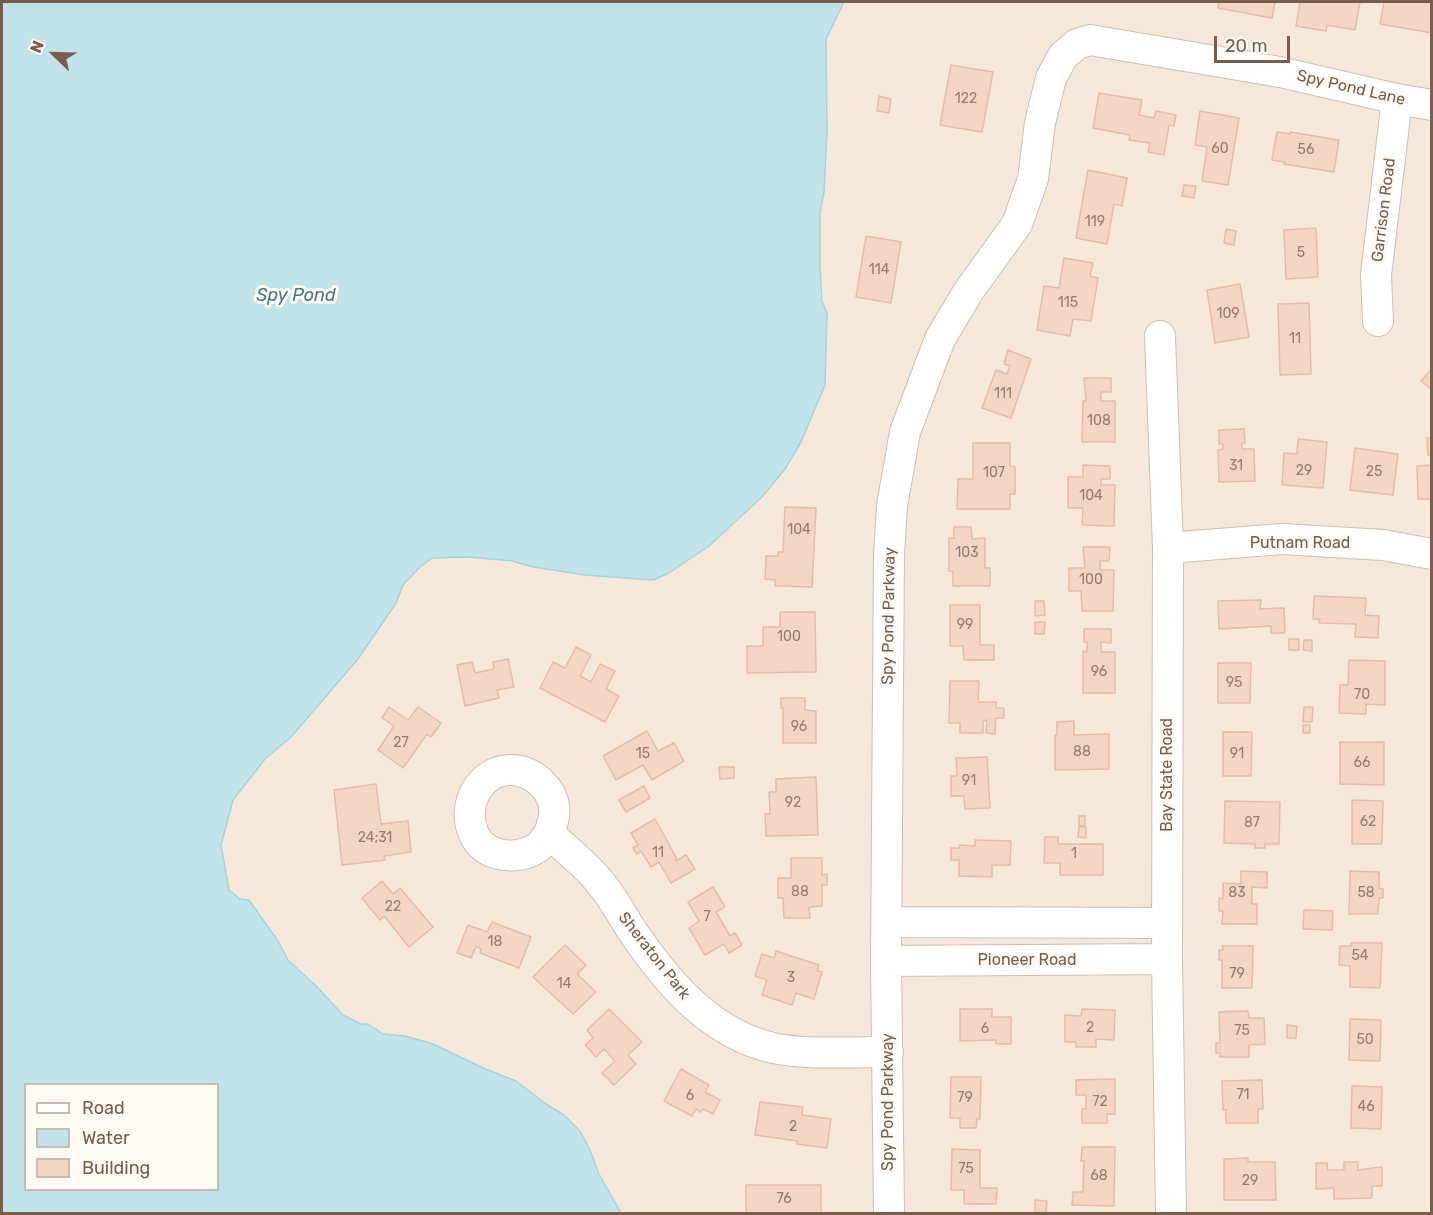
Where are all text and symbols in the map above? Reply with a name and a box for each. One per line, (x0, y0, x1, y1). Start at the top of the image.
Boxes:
north arrow (24, 24, 84, 84)
scale bar (1217, 24, 1294, 62)
text: 20 m (1225, 35, 1267, 57)
text: N (26, 38, 48, 56)
street label: Spy Pond Lane (1295, 66, 1407, 110)
house number: 122 (955, 91, 977, 107)
house number: 60 (1211, 141, 1229, 157)
house number: 56 (1298, 142, 1314, 158)
street label: Garrison Road (1368, 157, 1400, 263)
house number: 119 (1085, 214, 1105, 230)
house number: 5 (1297, 245, 1305, 261)
house number: 114 (869, 262, 889, 278)
water label: Spy Pond (256, 285, 336, 307)
house number: 115 (1058, 295, 1078, 311)
house number: 109 (1216, 306, 1240, 322)
house number: 11 (1289, 331, 1301, 347)
house number: 111 (994, 386, 1012, 402)
house number: 108 (1087, 413, 1111, 429)
house number: 31 (1229, 458, 1243, 474)
house number: 29 (1296, 463, 1312, 479)
house number: 25 (1366, 464, 1382, 480)
house number: 107 (983, 465, 1005, 481)
house number: 104 (1079, 488, 1103, 504)
house number: 104 (787, 522, 811, 538)
street label: Putnam Road (1250, 533, 1350, 553)
house number: 103 (955, 545, 979, 561)
street label: Spy Pond Parkway (878, 547, 900, 685)
house number: 100 (1079, 572, 1103, 588)
house number: 99 (957, 617, 973, 633)
house number: 100 (777, 629, 801, 645)
house number: 96 (1091, 664, 1107, 680)
house number: 95 (1226, 675, 1242, 691)
house number: 70 (1354, 687, 1370, 703)
street label: Bay State Road (1157, 718, 1177, 832)
house number: 96 (791, 719, 807, 735)
house number: 27 (393, 735, 409, 751)
house number: 88 (1073, 744, 1091, 760)
house number: 15 (636, 746, 650, 762)
house number: 91 (1230, 746, 1244, 762)
house number: 66 (1354, 755, 1370, 771)
house number: 91 (962, 773, 976, 789)
house number: 92 (785, 795, 801, 811)
house number: 62 (1360, 814, 1376, 830)
house number: 87 (1244, 815, 1260, 831)
house number: 24;31 (358, 830, 392, 846)
house number: 11 (652, 845, 664, 861)
house number: 1 (1071, 846, 1077, 862)
house number: 88 (791, 884, 809, 900)
house number: 83 (1228, 885, 1246, 901)
house number: 58 (1357, 885, 1375, 901)
house number: 22 (385, 899, 401, 915)
street label: Sheraton Park (614, 908, 694, 1004)
house number: 7 (703, 909, 711, 925)
house number: 18 (488, 934, 502, 950)
house number: 54 (1351, 948, 1369, 964)
street label: Pioneer Road (978, 950, 1076, 970)
house number: 79 (1229, 966, 1245, 982)
house number: 3 (787, 970, 795, 986)
house number: 14 (557, 976, 571, 992)
house number: 2 (1086, 1020, 1094, 1036)
house number: 6 (981, 1021, 989, 1037)
house number: 75 (1234, 1023, 1250, 1039)
house number: 50 (1356, 1032, 1374, 1048)
street label: Spy Pond Parkway (878, 1033, 898, 1171)
legend (24, 1083, 219, 1191)
house number: 71 (1236, 1087, 1250, 1103)
house number: 6 (686, 1088, 694, 1104)
house number: 79 (957, 1090, 973, 1106)
house number: 72 (1092, 1094, 1108, 1110)
text: Road (82, 1097, 125, 1119)
house number: 46 (1357, 1099, 1375, 1115)
house number: 2 (789, 1119, 797, 1135)
text: Water (82, 1127, 130, 1149)
text: Building (82, 1157, 150, 1179)
house number: 75 (958, 1161, 974, 1177)
house number: 68 (1090, 1168, 1108, 1184)
house number: 29 (1242, 1173, 1258, 1189)
house number: 76 (776, 1191, 792, 1207)

